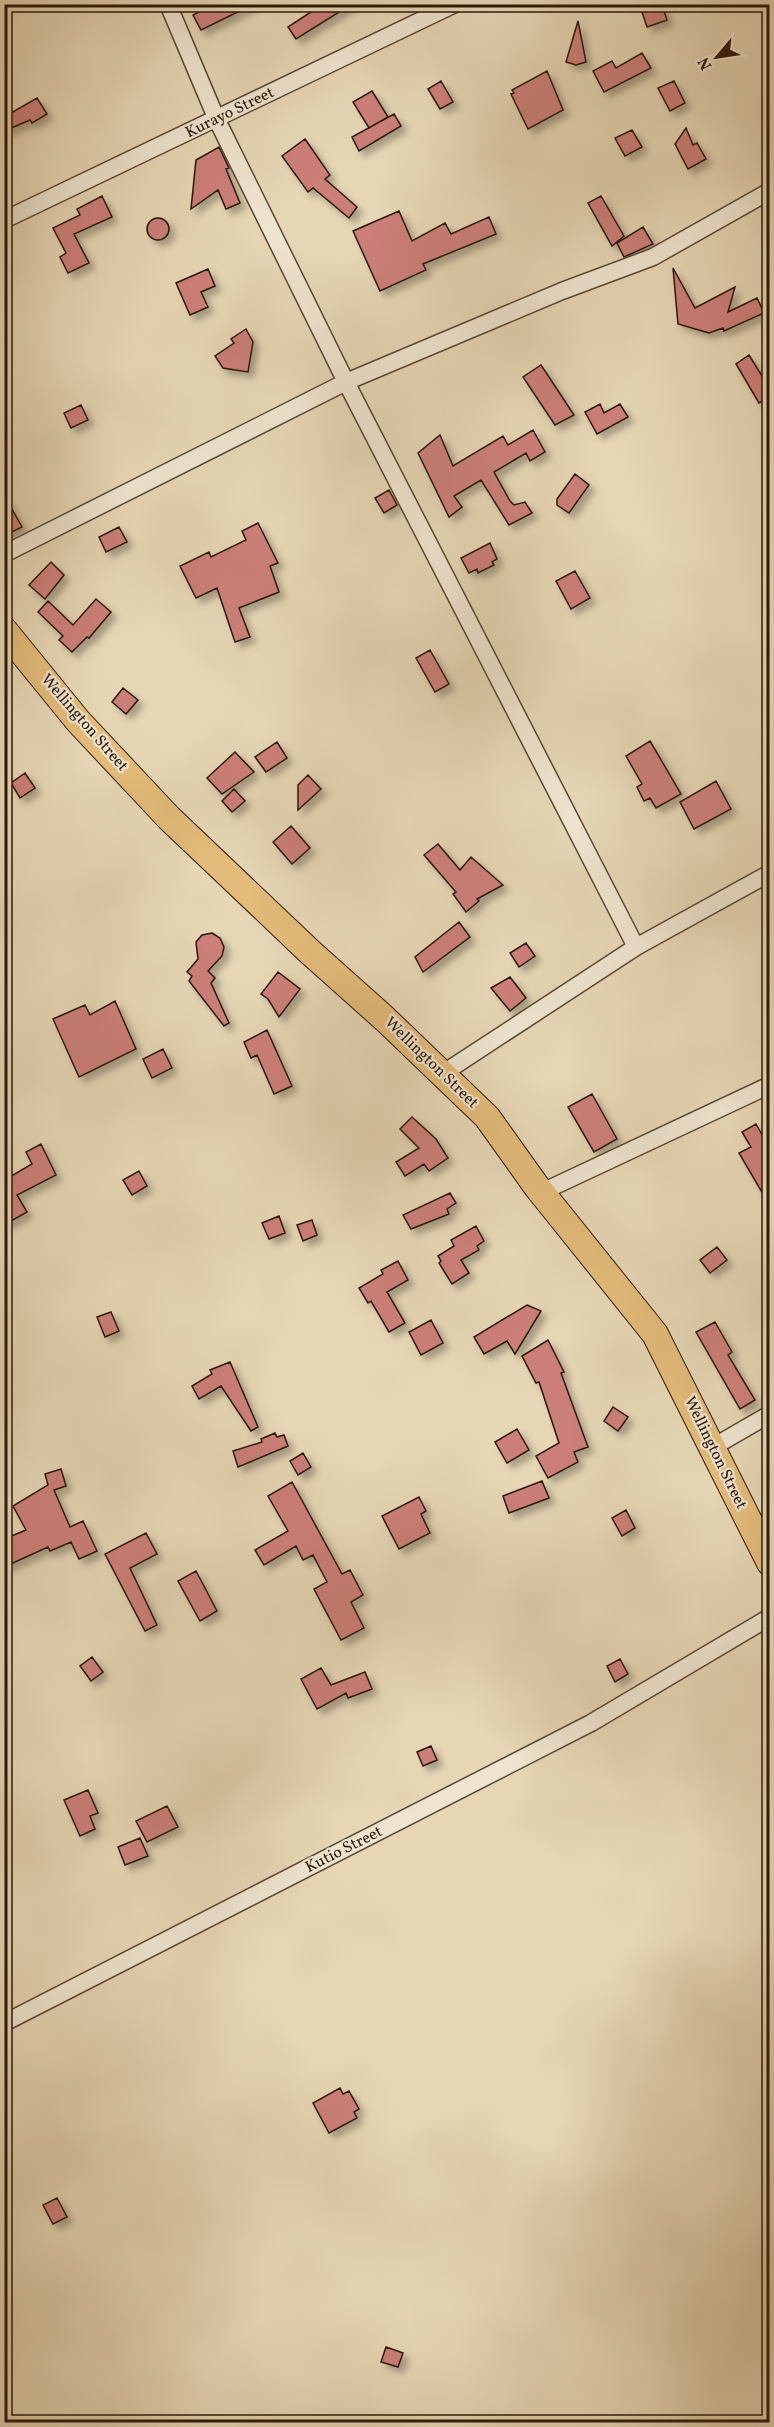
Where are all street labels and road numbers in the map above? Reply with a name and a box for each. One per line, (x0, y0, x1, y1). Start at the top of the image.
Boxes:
street label: Kurayo Street (182, 82, 278, 144)
street label: Wellington Street (35, 669, 133, 777)
street label: Wellington Street (379, 1012, 483, 1114)
street label: Wellington Street (678, 1393, 752, 1513)
street label: Kutio Street (302, 1821, 387, 1879)

